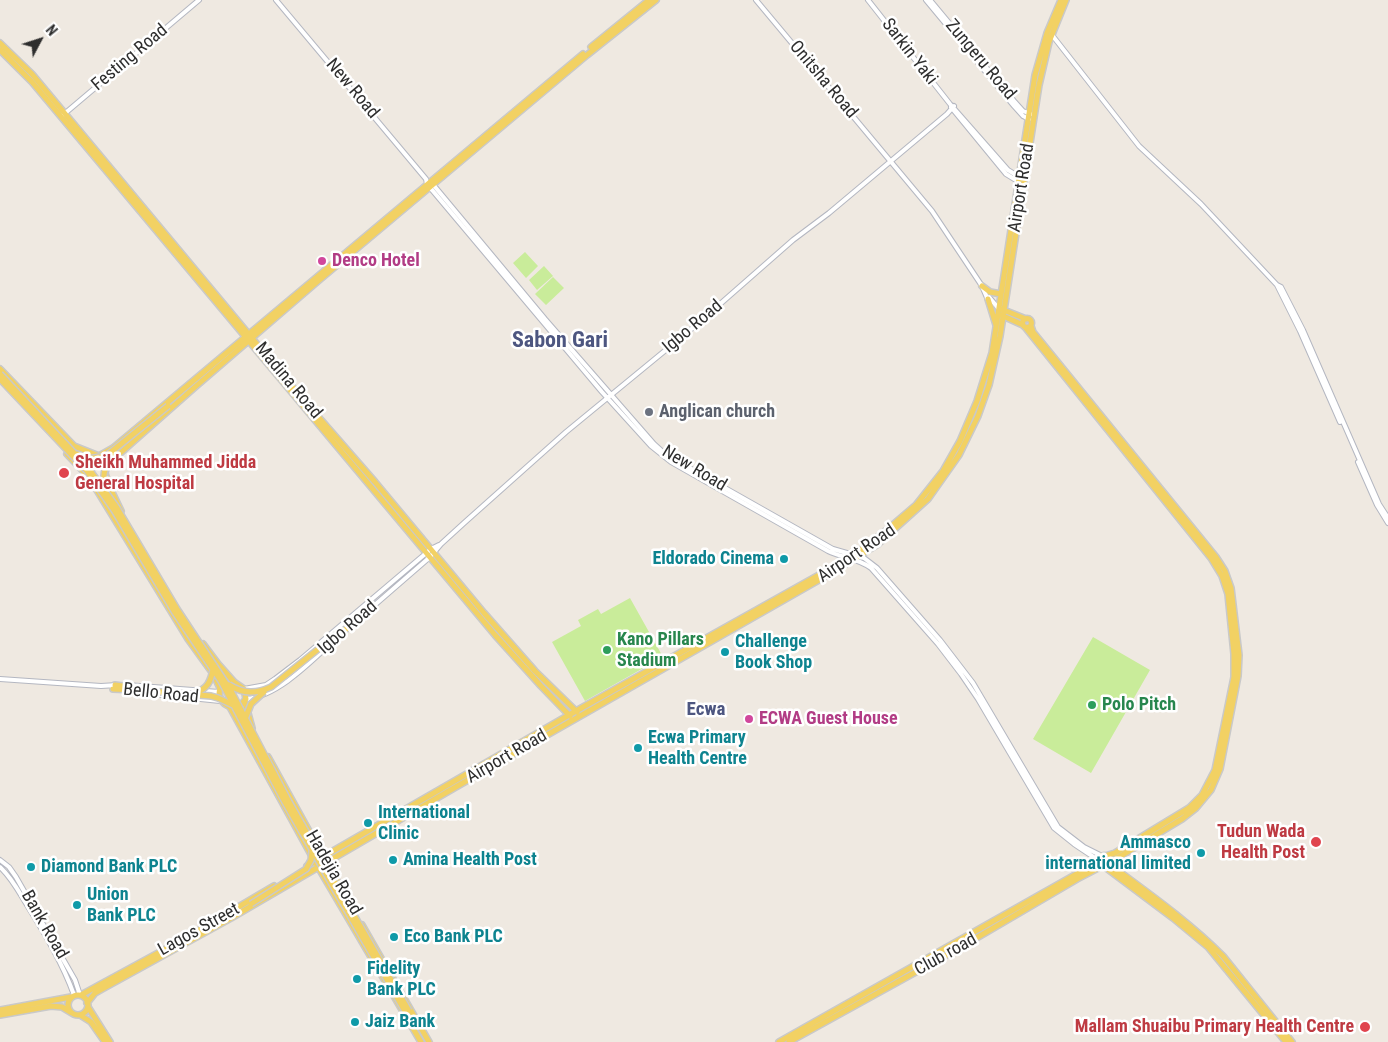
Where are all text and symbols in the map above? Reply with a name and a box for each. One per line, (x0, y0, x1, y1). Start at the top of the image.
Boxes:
north arrow (15, 15, 65, 65)
street label: Sarkin Yaki (876, 15, 942, 89)
street label: Zungeru Road (940, 15, 1020, 105)
street label: Festing Road (88, 20, 172, 96)
text: N (43, 22, 60, 39)
street label: Onitsha Road (784, 37, 862, 123)
street label: New Road (321, 55, 383, 123)
street label: Airport Road (1004, 142, 1040, 234)
place label: Denco Hotel (332, 250, 420, 272)
marker: Denco Hotel (316, 255, 328, 267)
street label: Igbo Road (659, 296, 727, 358)
district label: Sabon Gari (512, 328, 608, 354)
street label: Madina Road (250, 338, 326, 424)
place label: Anglican church (659, 401, 775, 423)
marker: Anglican church (643, 406, 655, 418)
street label: New Road (658, 441, 730, 497)
place label: Sheikh Muhammed Jidda General Hospital (75, 452, 256, 494)
marker: Sheikh Muhammed Jidda General Hospital (57, 466, 71, 480)
street label: Airport Road (814, 520, 900, 588)
place label: Eldorado Cinema (652, 548, 774, 570)
marker: Eldorado Cinema (778, 553, 790, 565)
street label: Igbo Road (314, 596, 382, 660)
place label: Kano Pillars Stadium (617, 629, 704, 672)
place label: Challenge Book Shop (735, 631, 812, 674)
marker: Kano Pillars Stadium (601, 644, 613, 656)
marker: Challenge Book Shop (719, 646, 731, 658)
street label: Bello Road (122, 679, 200, 709)
place label: Polo Pitch (1102, 694, 1176, 716)
district label: Ecwa (687, 699, 725, 721)
marker: Polo Pitch (1086, 699, 1098, 711)
place label: ECWA Guest House (759, 708, 898, 730)
marker: ECWA Guest House (743, 713, 755, 725)
street label: Airport Road (463, 725, 551, 789)
place label: Ecwa Primary Health Centre (648, 727, 747, 770)
marker: Ecwa Primary Health Centre (632, 742, 644, 754)
place label: International Clinic (378, 802, 470, 844)
marker: International Clinic (362, 817, 374, 829)
place label: Tudun Wada Health Post (1217, 821, 1305, 864)
street label: Hadejia Road (300, 827, 366, 919)
place label: Ammasco international limited (1045, 832, 1191, 874)
marker: Tudun Wada Health Post (1309, 835, 1323, 849)
marker: Ammasco international limited (1195, 847, 1207, 859)
place label: Amina Health Post (403, 849, 537, 871)
marker: Amina Health Post (387, 854, 399, 866)
place label: Diamond Bank PLC (41, 856, 177, 878)
marker: Diamond Bank PLC (25, 861, 37, 873)
place label: Union Bank PLC (87, 884, 156, 926)
street label: Bank Road (16, 887, 72, 963)
marker: Union Bank PLC (71, 899, 83, 911)
street label: Lagos Street (155, 899, 243, 961)
place label: Eco Bank PLC (404, 926, 503, 948)
street label: Club road (911, 929, 981, 981)
marker: Eco Bank PLC (388, 931, 400, 943)
place label: Fidelity Bank PLC (367, 958, 436, 1001)
marker: Fidelity Bank PLC (351, 973, 363, 985)
place label: Jaiz Bank (365, 1011, 435, 1033)
marker: Jaiz Bank (349, 1016, 361, 1028)
place label: Mallam Shuaibu Primary Health Centre (1075, 1016, 1354, 1038)
marker: Mallam Shuaibu Primary Health Centre (1358, 1020, 1372, 1034)

